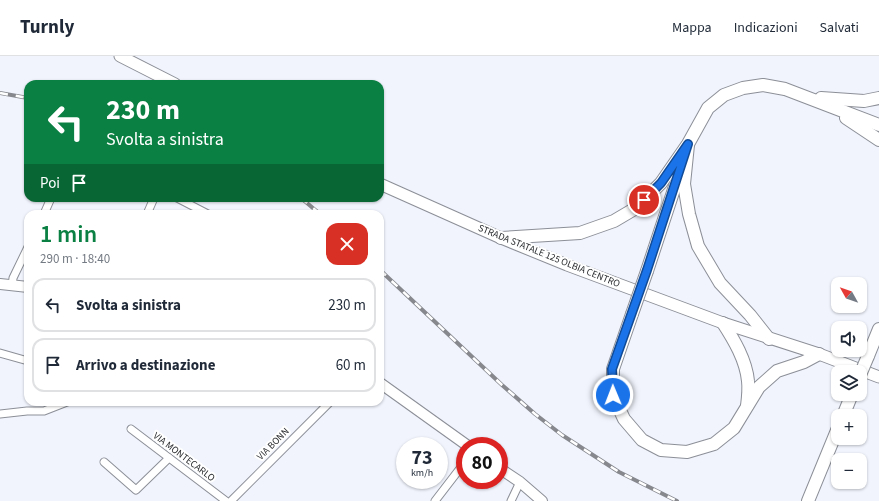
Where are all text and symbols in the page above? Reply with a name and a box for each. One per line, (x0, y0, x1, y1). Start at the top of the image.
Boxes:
text: Turnly (20, 14, 74, 41)
text: Mappa (672, 18, 712, 38)
text: Indicazioni (734, 18, 798, 38)
text: Salvati (820, 18, 859, 38)
text: 230 m (106, 90, 180, 130)
icon: left (40, 96, 92, 148)
text: Svolta a sinistra (106, 127, 224, 152)
icon: arrive (68, 172, 90, 194)
text: Poi (40, 173, 60, 194)
pin (627, 183, 661, 217)
icon: arrive (633, 189, 655, 211)
text: 1 min (40, 217, 97, 252)
street label: STRADA STATALE 125 OLBIA CENTRO (476, 221, 622, 291)
button: close (326, 223, 368, 265)
text: 290 m · 18:40 (40, 250, 110, 268)
north arrow (831, 277, 867, 313)
map controls (831, 277, 867, 489)
icon: left (42, 294, 64, 316)
text: Svolta a sinistra (76, 295, 181, 316)
text: 230 m (328, 295, 366, 316)
button: sound (831, 321, 867, 357)
icon: arrive (42, 354, 64, 376)
text: Arrivo a destinazione (76, 355, 215, 376)
text: 60 m (336, 355, 366, 376)
button: layers (831, 365, 867, 401)
position arrow (592, 374, 634, 416)
button: + (831, 409, 867, 445)
street label: VIA BONN (254, 425, 292, 463)
street label: VIA MONTECARLO (150, 429, 218, 485)
speed limit sign: 80 (456, 437, 508, 489)
text: 73 (411, 444, 433, 472)
button: − (831, 453, 867, 489)
text: km/h (411, 466, 433, 480)

